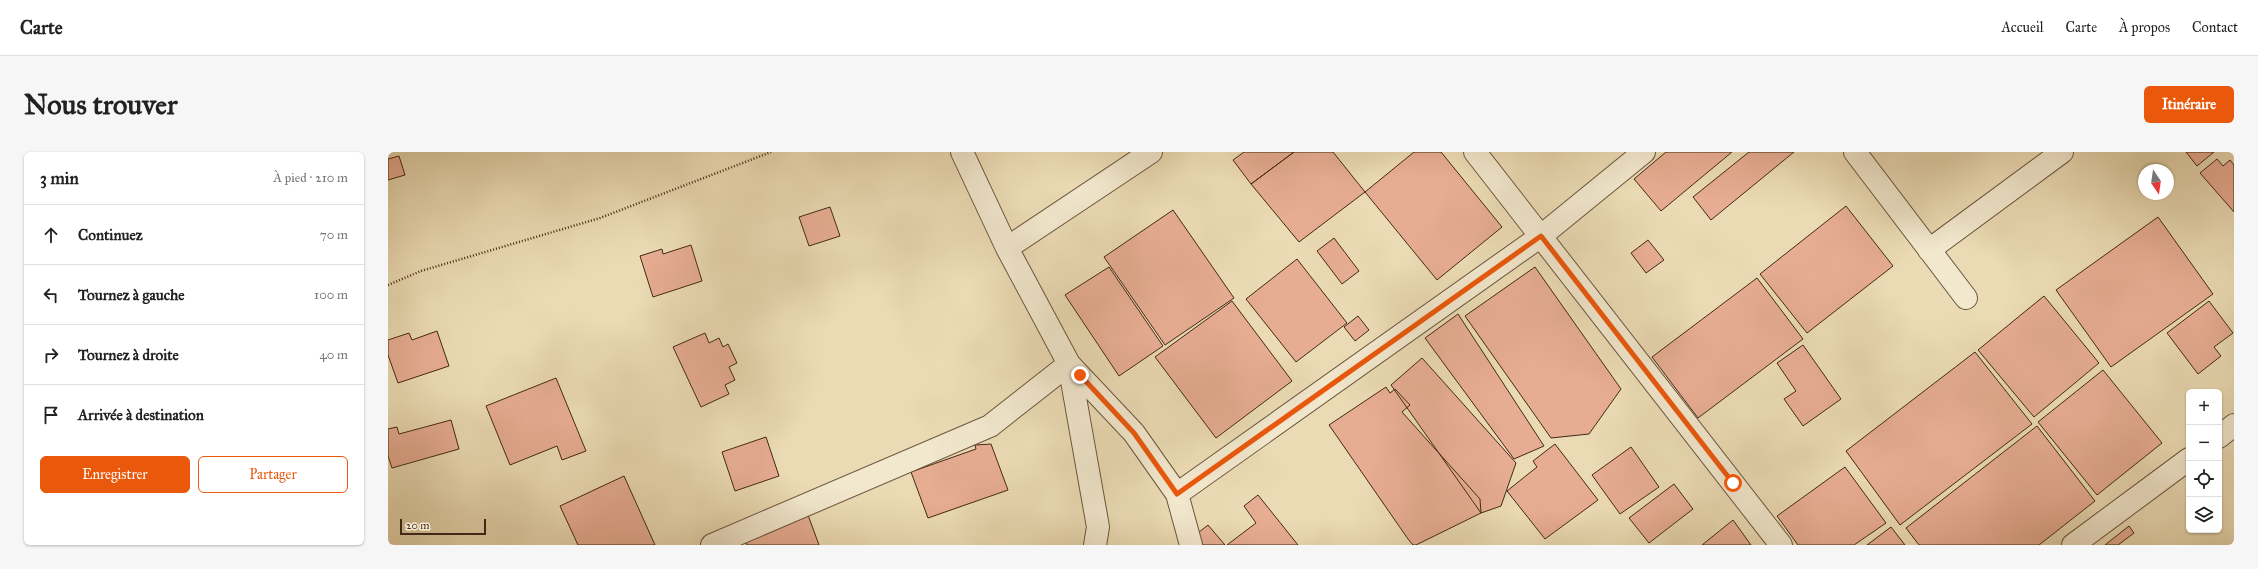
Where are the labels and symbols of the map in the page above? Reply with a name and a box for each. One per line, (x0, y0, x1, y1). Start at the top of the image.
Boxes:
north arrow (2138, 164, 2174, 200)
route end (1071, 366, 1089, 384)
route start (1724, 474, 1742, 492)
scale bar (400, 517, 486, 536)

